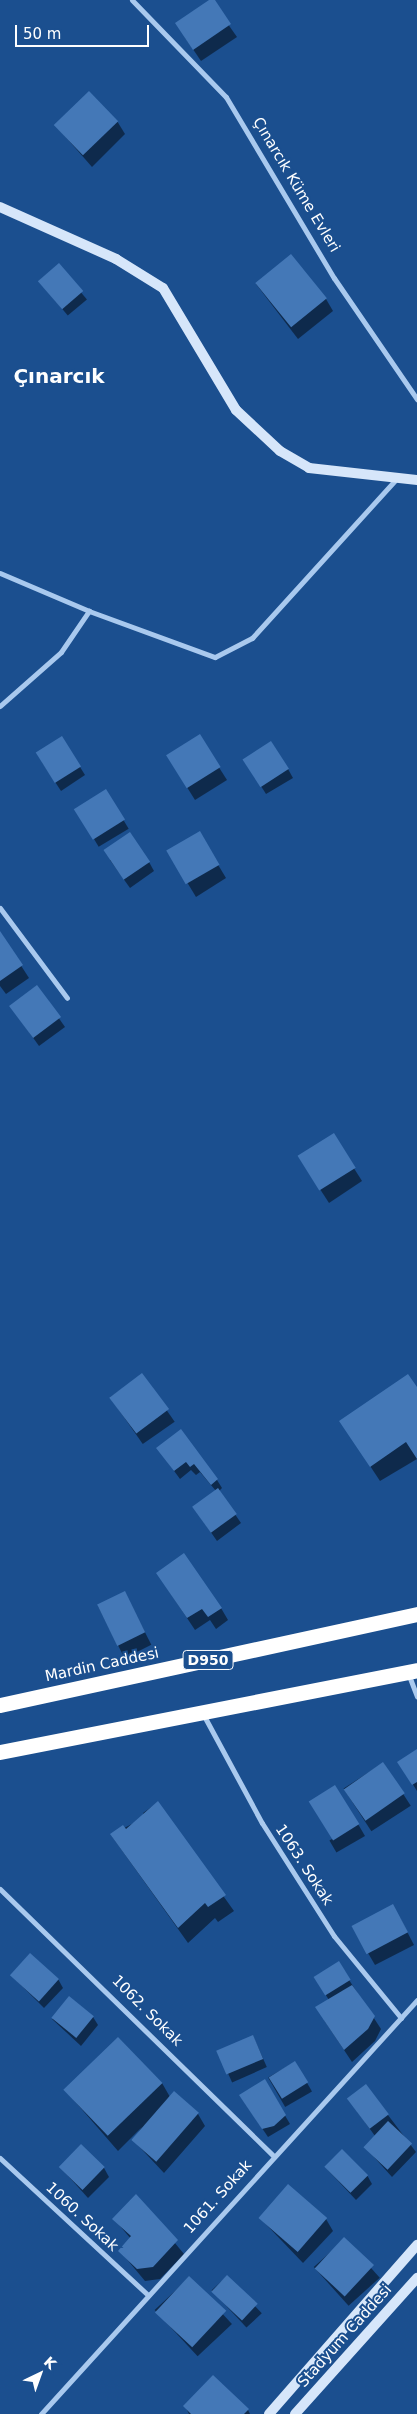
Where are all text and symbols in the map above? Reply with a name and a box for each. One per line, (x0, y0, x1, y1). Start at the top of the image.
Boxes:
scale bar (18, 15, 151, 47)
text: 50 m (23, 25, 61, 43)
street label: Çınarcık Küme Evleri (249, 114, 343, 256)
district label: Çınarcık (13, 364, 105, 388)
street label: Mardin Caddesi (43, 1644, 161, 1686)
road number: D950 (182, 1648, 234, 1672)
street label: 1063. Sokak (271, 1821, 337, 1909)
street label: 1062. Sokak (108, 1972, 186, 2050)
street label: 1061. Sokak (180, 2157, 256, 2237)
street label: 1060. Sokak (42, 2179, 122, 2255)
street label: Stadyum Caddesi (294, 2281, 396, 2391)
north arrow (15, 2349, 65, 2399)
text: K (41, 2353, 59, 2372)

